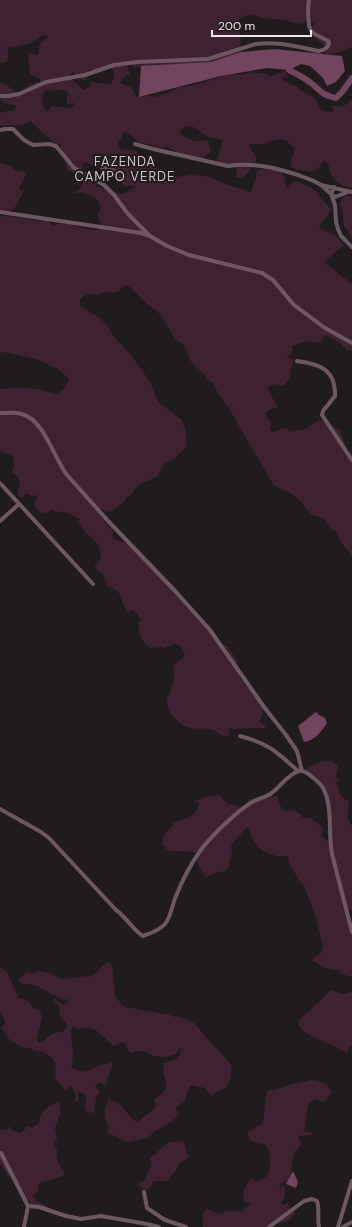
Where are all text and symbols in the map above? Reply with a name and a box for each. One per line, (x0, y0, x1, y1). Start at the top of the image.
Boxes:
scale bar (212, 12, 311, 38)
text: 200 m (218, 18, 255, 34)
district label: FAZENDA CAMPO VERDE (75, 153, 175, 185)

